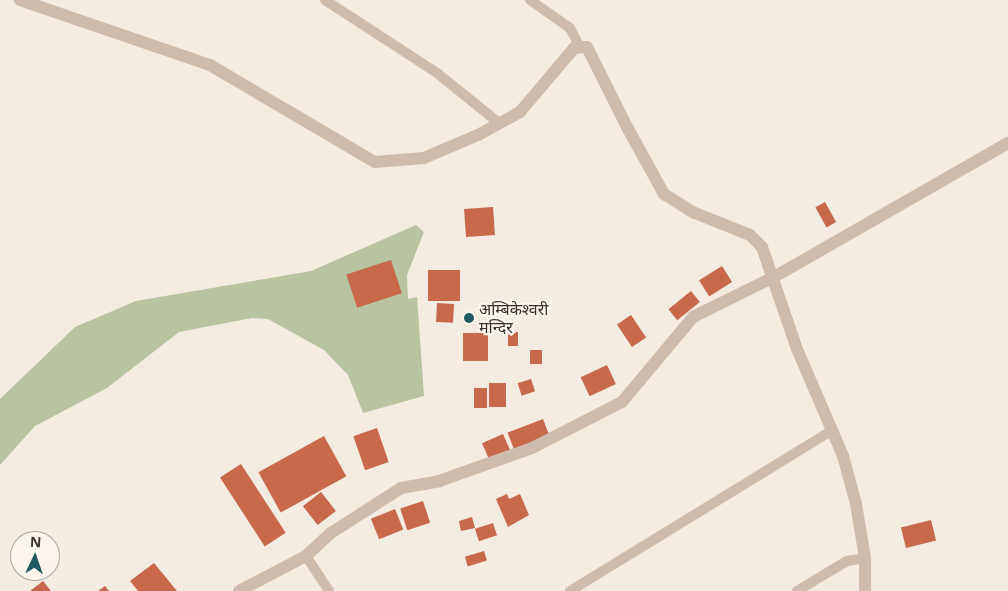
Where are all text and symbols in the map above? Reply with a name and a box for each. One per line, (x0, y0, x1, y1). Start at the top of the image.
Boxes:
place label: अम्बिकेश्‍वरी मन्दिर (479, 299, 548, 337)
marker: अम्बिकेश्‍वरी मन्दिर (463, 312, 475, 324)
north arrow (10, 531, 60, 581)
text: N (30, 532, 42, 551)

